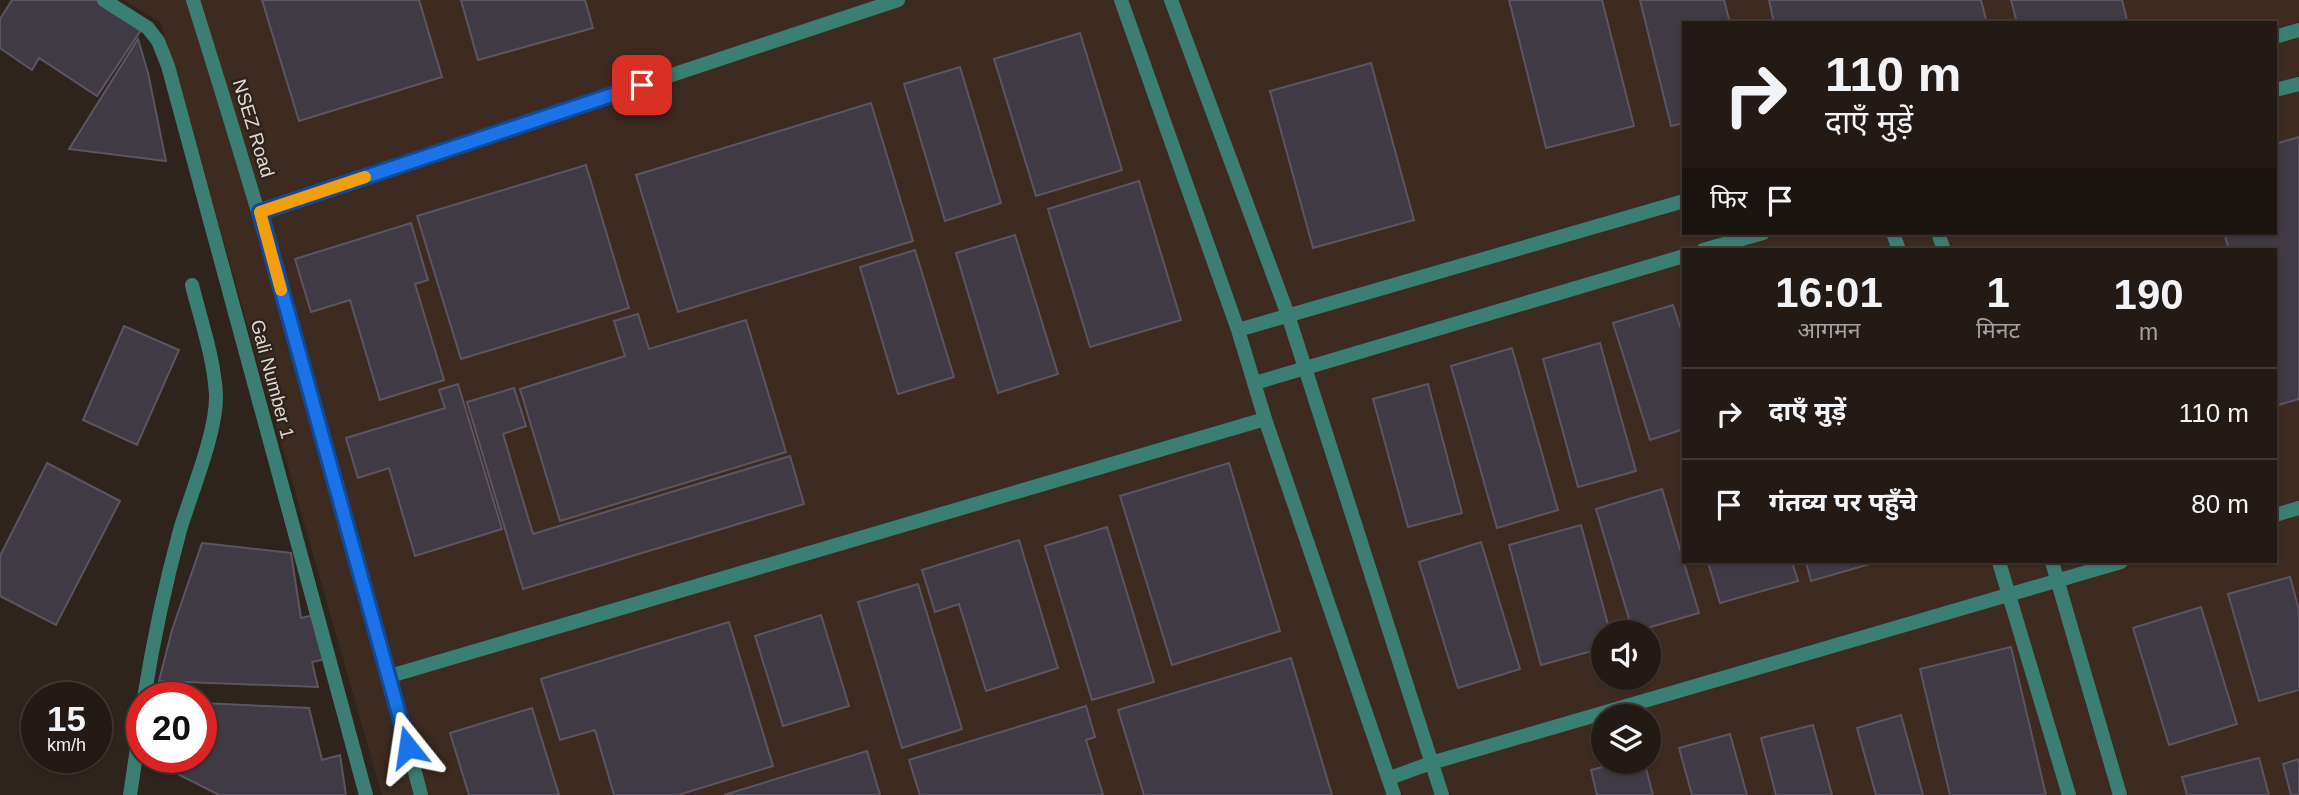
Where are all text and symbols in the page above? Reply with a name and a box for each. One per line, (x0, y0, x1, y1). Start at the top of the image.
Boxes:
text: 110 m (1825, 47, 1961, 101)
icon: right (1710, 49, 1801, 140)
pin (612, 55, 672, 115)
icon: arrive (623, 66, 661, 104)
street label: NSEZ Road (229, 77, 278, 180)
text: दाएँ मुड़ें (1825, 104, 1913, 140)
icon: arrive (1761, 182, 1799, 220)
text: फिर (1710, 184, 1747, 214)
text: 16:01 (1775, 269, 1883, 316)
text: 1 (1986, 269, 2010, 316)
text: 190 (2114, 271, 2184, 318)
street label: Gali Number 1 (247, 317, 299, 441)
text: आगमन (1798, 317, 1861, 343)
text: मिनट (1976, 317, 2020, 343)
text: m (2139, 319, 2158, 345)
icon: right (1710, 395, 1748, 433)
text: दाएँ मुड़ें (1769, 396, 1846, 426)
text: 110 m (2179, 398, 2249, 428)
icon: arrive (1710, 486, 1748, 524)
text: गंतव्य पर पहुँचे (1769, 487, 1917, 517)
text: 80 m (2191, 489, 2249, 519)
map controls (1591, 620, 1661, 774)
button: sound (1591, 620, 1661, 690)
speed limit sign: 20 (126, 682, 217, 773)
text: 15 (47, 699, 86, 738)
button: layers (1591, 704, 1661, 774)
position arrow (371, 710, 445, 784)
text: km/h (47, 735, 86, 755)

